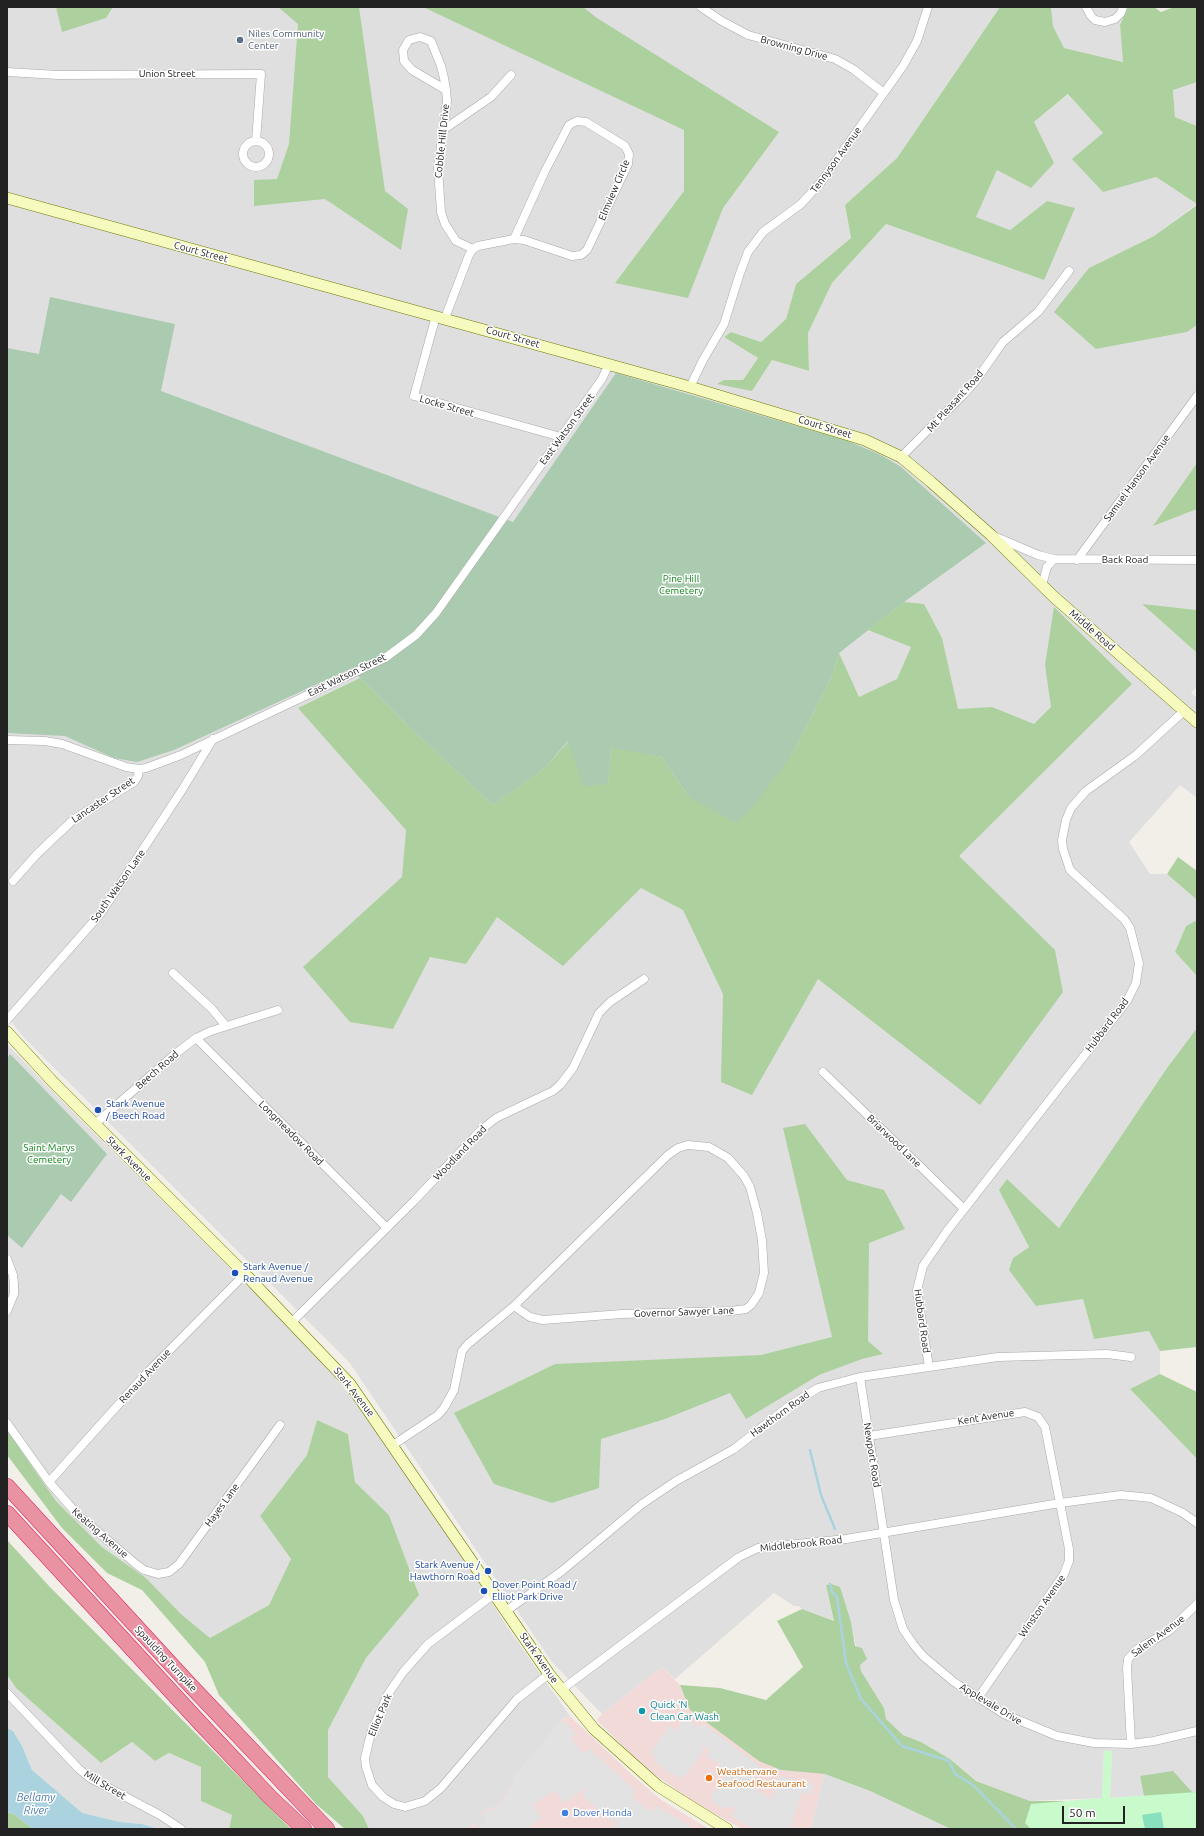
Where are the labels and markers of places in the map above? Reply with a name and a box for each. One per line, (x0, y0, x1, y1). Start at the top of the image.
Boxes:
place label: Niles Community Center (248, 28, 324, 52)
marker: Niles Community Center (235, 35, 245, 45)
place label: Stark Avenue / Beech Road (106, 1098, 165, 1122)
marker: Stark Avenue / Beech Road (93, 1105, 103, 1115)
place label: Stark Avenue / Renaud Avenue (243, 1261, 313, 1284)
marker: Stark Avenue / Renaud Avenue (230, 1268, 240, 1278)
place label: Stark Avenue / Hawthorn Road (410, 1559, 480, 1582)
marker: Stark Avenue / Hawthorn Road (483, 1566, 493, 1576)
place label: Dover Point Road / Elliot Park Drive (492, 1579, 576, 1602)
marker: Dover Point Road / Elliot Park Drive (479, 1586, 489, 1596)
place label: Quick 'N Clean Car Wash (650, 1699, 719, 1722)
marker: Quick 'N Clean Car Wash (637, 1706, 647, 1716)
place label: Weathervane Seafood Restaurant (717, 1766, 806, 1790)
marker: Weathervane Seafood Restaurant (704, 1773, 714, 1783)
place label: Dover Honda (573, 1807, 632, 1819)
marker: Dover Honda (560, 1808, 570, 1818)

